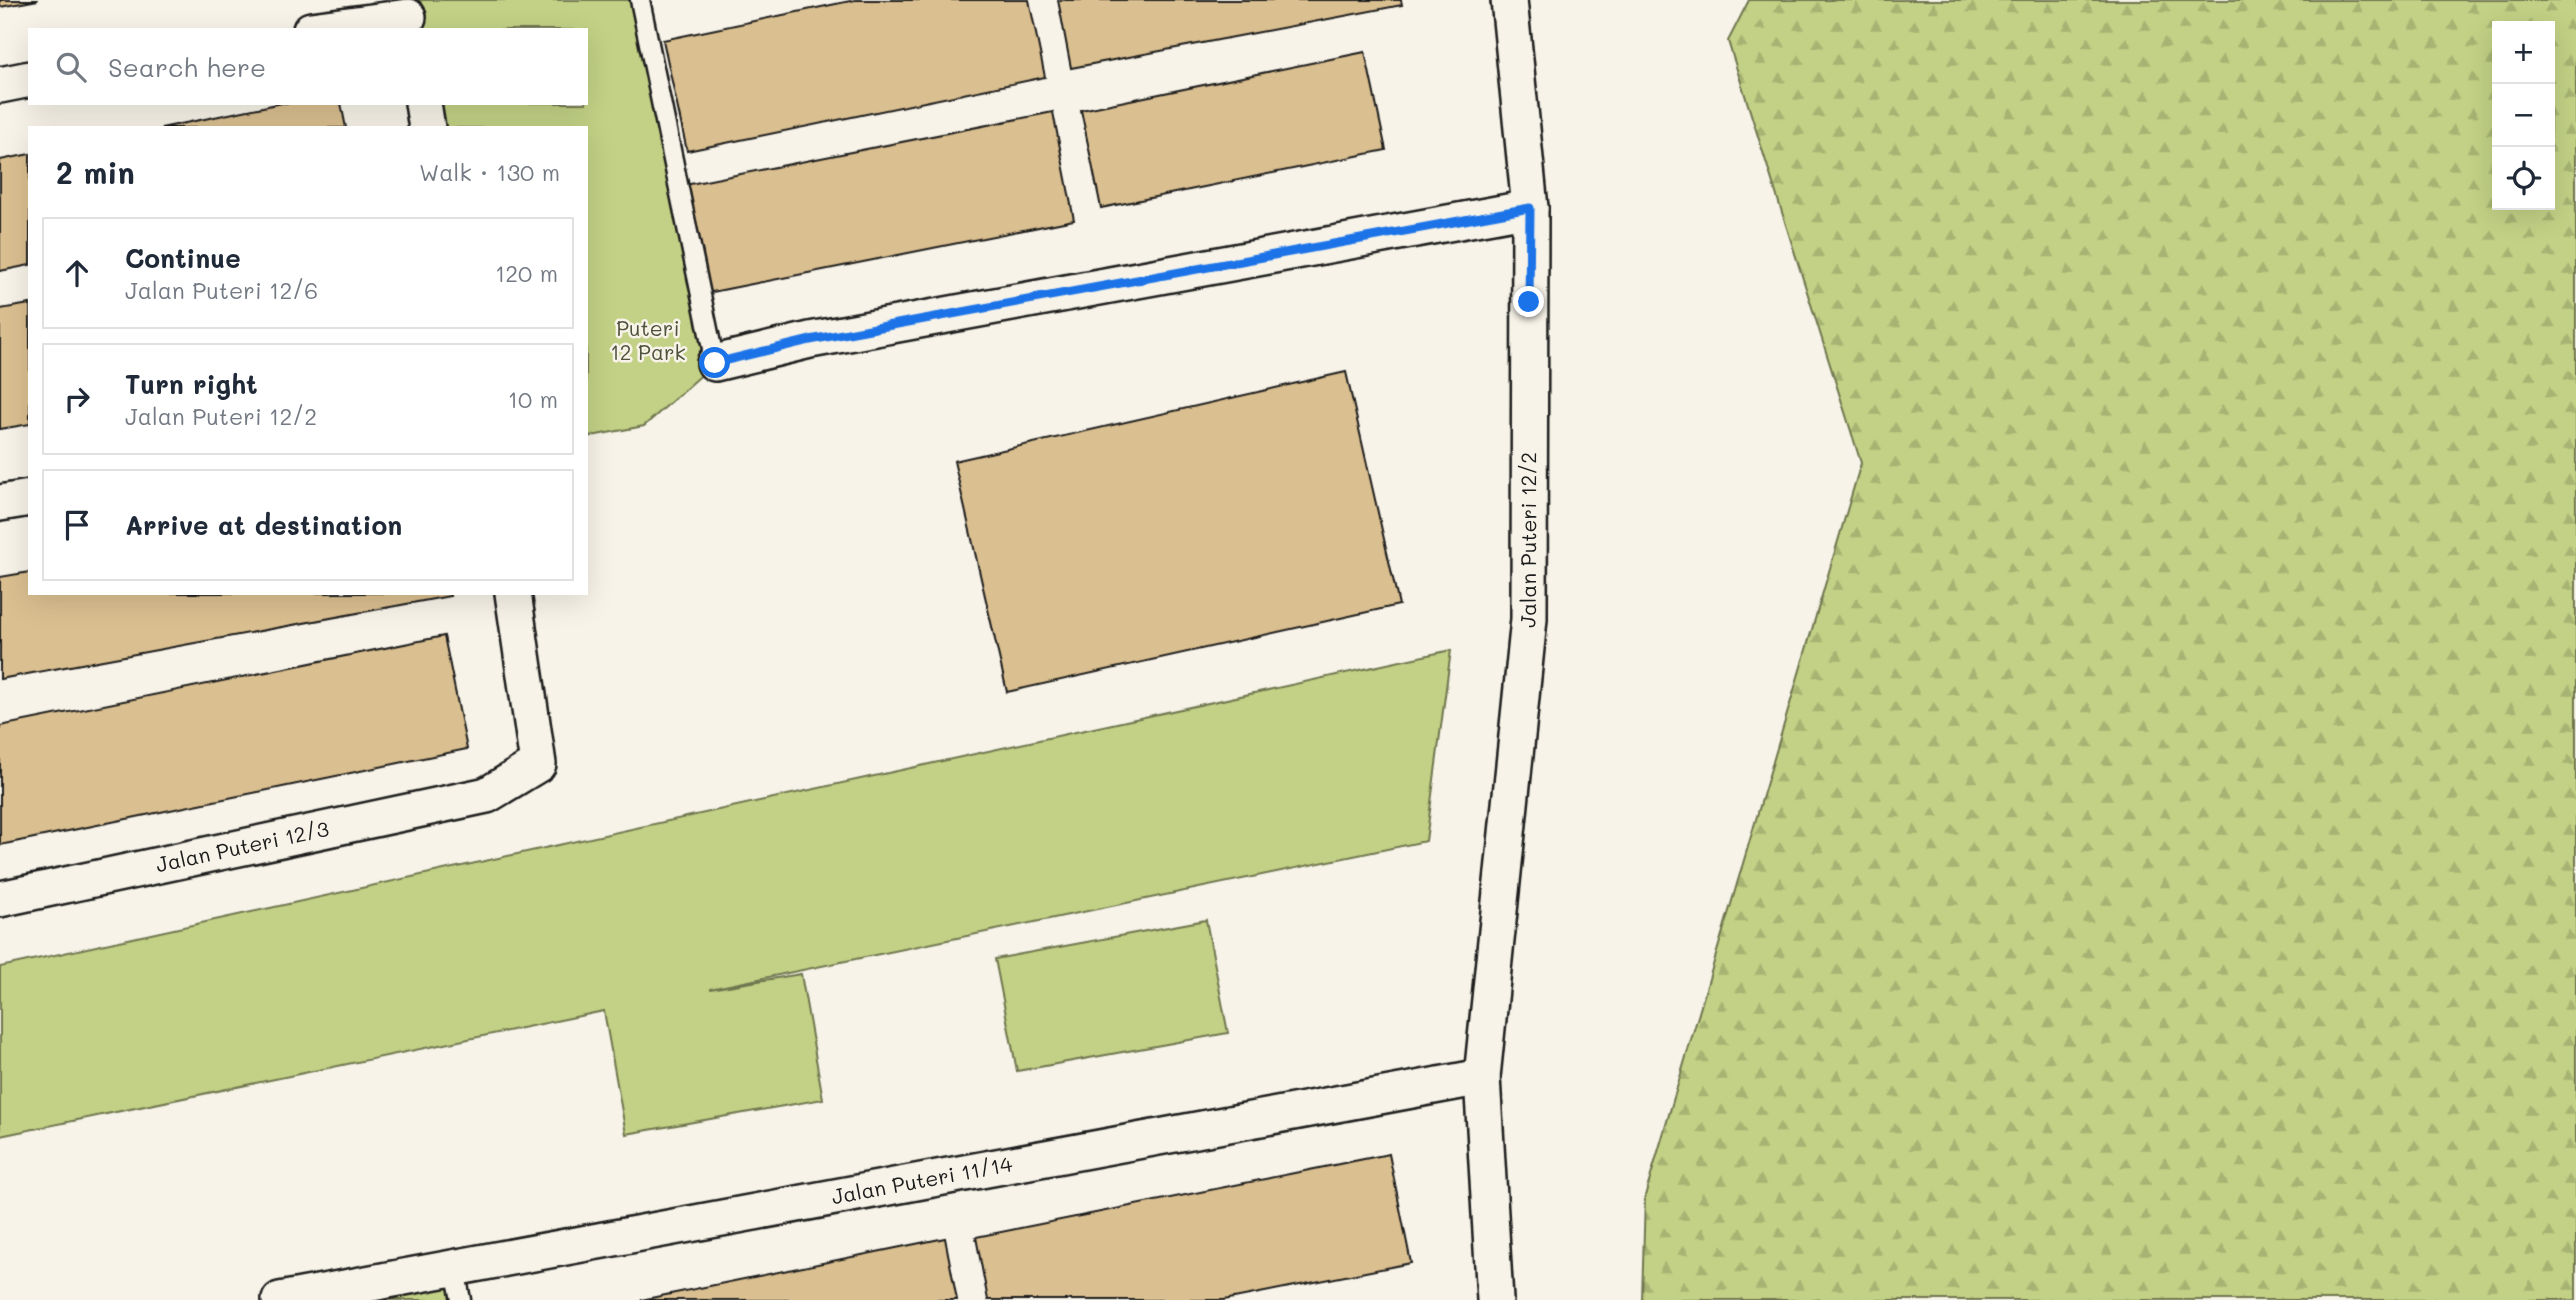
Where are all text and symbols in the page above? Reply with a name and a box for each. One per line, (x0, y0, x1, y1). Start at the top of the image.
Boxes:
map controls (2492, 21, 2555, 210)
button: + (2492, 21, 2555, 84)
search box (28, 28, 588, 105)
icon: search (52, 48, 90, 86)
text: Search here (108, 50, 266, 84)
button: − (2492, 84, 2555, 147)
button: locate (2492, 147, 2555, 210)
text: 2 min (56, 152, 135, 192)
text: Walk · 130 m (419, 157, 560, 187)
text: Continue (125, 241, 241, 275)
icon: ahead (58, 254, 96, 292)
text: 120 m (495, 258, 558, 288)
text: Jalan Puteri 12/6 (125, 275, 318, 305)
route end (1513, 286, 1544, 317)
park label: Puteri 12 Park (610, 314, 686, 365)
route start (699, 347, 730, 378)
text: Turn right (125, 367, 258, 401)
icon: right (58, 380, 96, 418)
text: 10 m (508, 384, 558, 414)
text: Jalan Puteri 12/2 (125, 401, 317, 431)
street label: Jalan Puteri 12/2 (1513, 452, 1541, 629)
icon: arrive (58, 506, 96, 544)
text: Arrive at destination (125, 508, 402, 542)
street label: Jalan Puteri 12/3 (153, 814, 331, 877)
street label: Jalan Puteri 11/14 (829, 1149, 1015, 1209)

